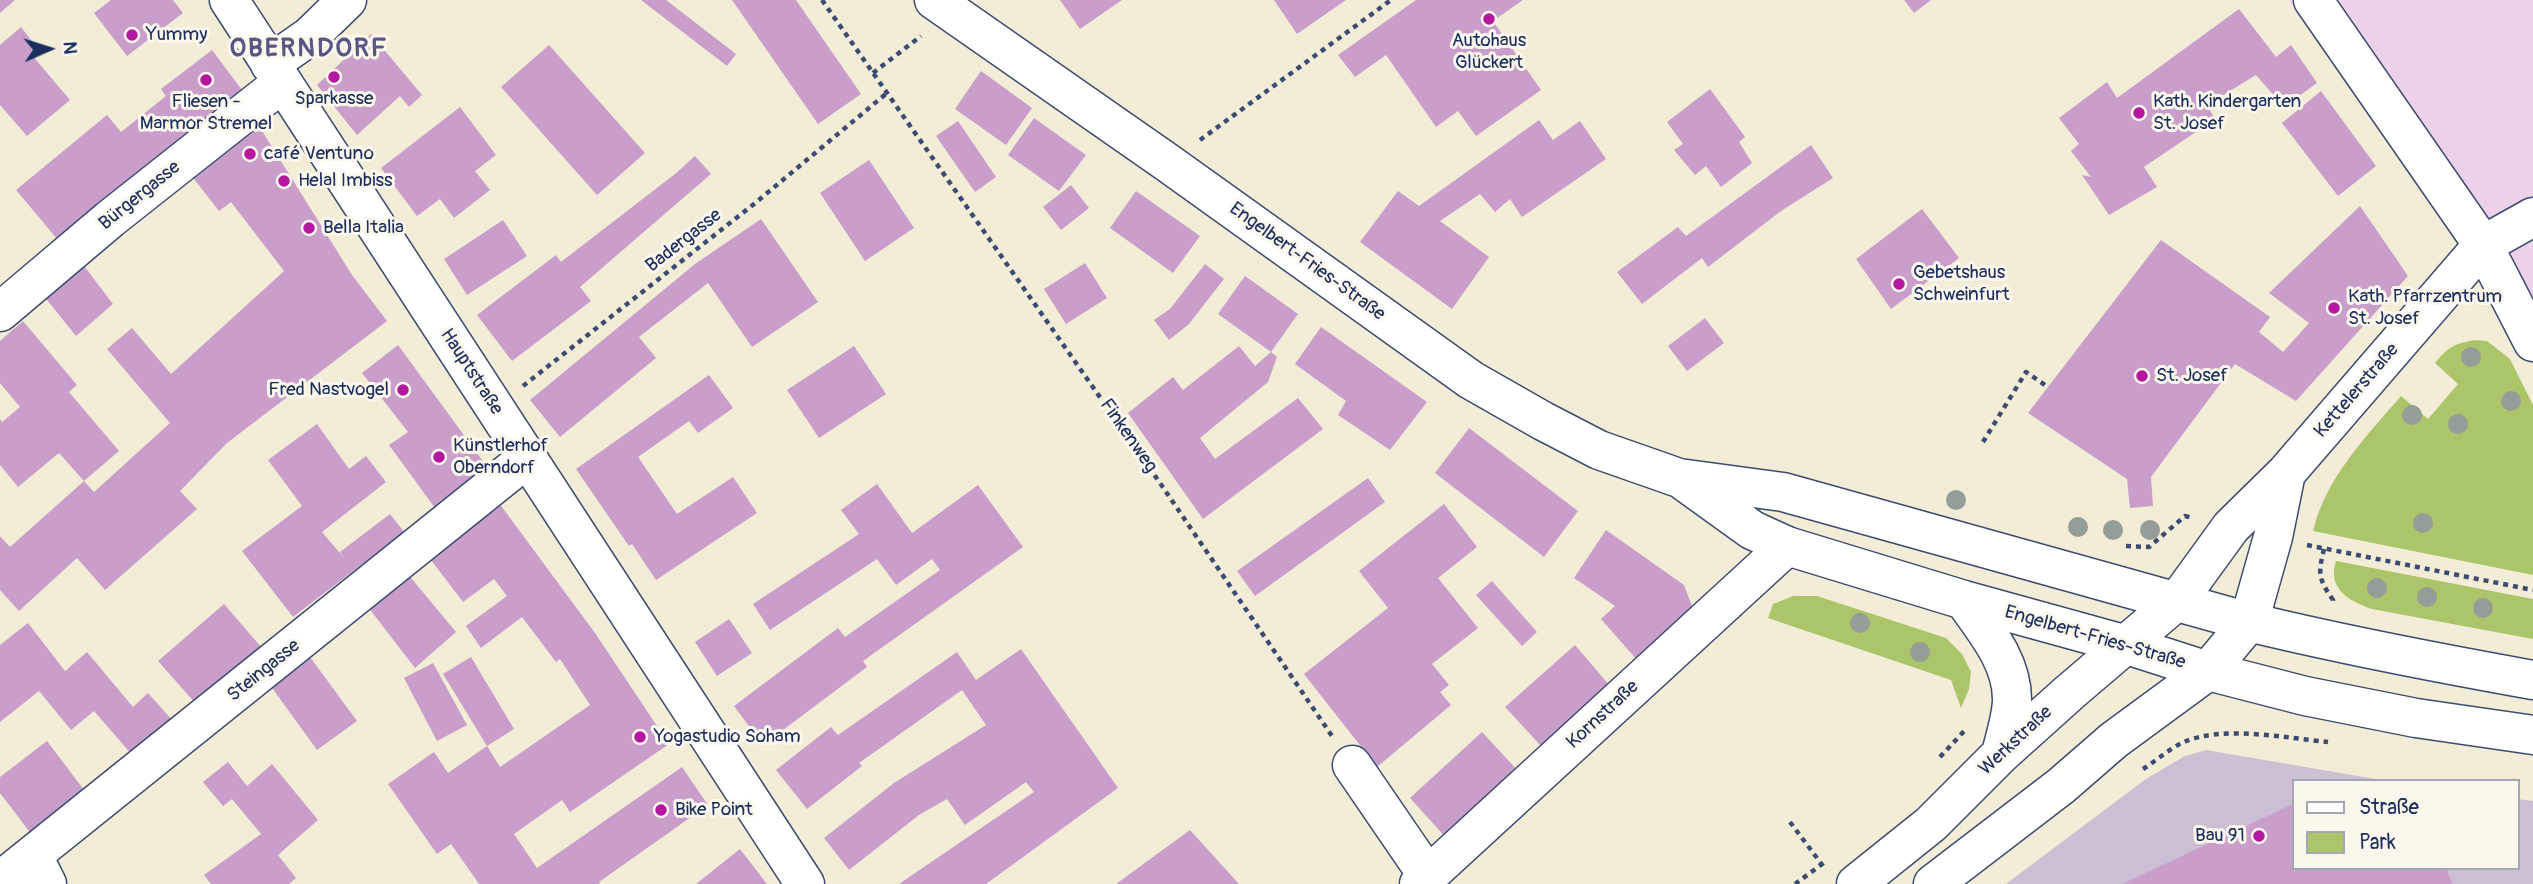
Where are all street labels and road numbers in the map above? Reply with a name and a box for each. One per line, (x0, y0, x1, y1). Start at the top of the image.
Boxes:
street label: Bürgergasse (95, 156, 185, 236)
street label: Engelbert-Fries-Straße (1225, 198, 1389, 326)
street label: Badergasse (642, 204, 726, 278)
street label: Hauptstraße (435, 325, 507, 419)
street label: Kettelerstraße (2310, 339, 2404, 443)
street label: Finkenweg (1094, 395, 1162, 477)
street label: Engelbert-Fries-Straße (2002, 601, 2188, 675)
street label: Steingasse (223, 635, 305, 707)
street label: Kornstraße (1562, 676, 1644, 754)
street label: Werkstraße (1975, 701, 2057, 781)

